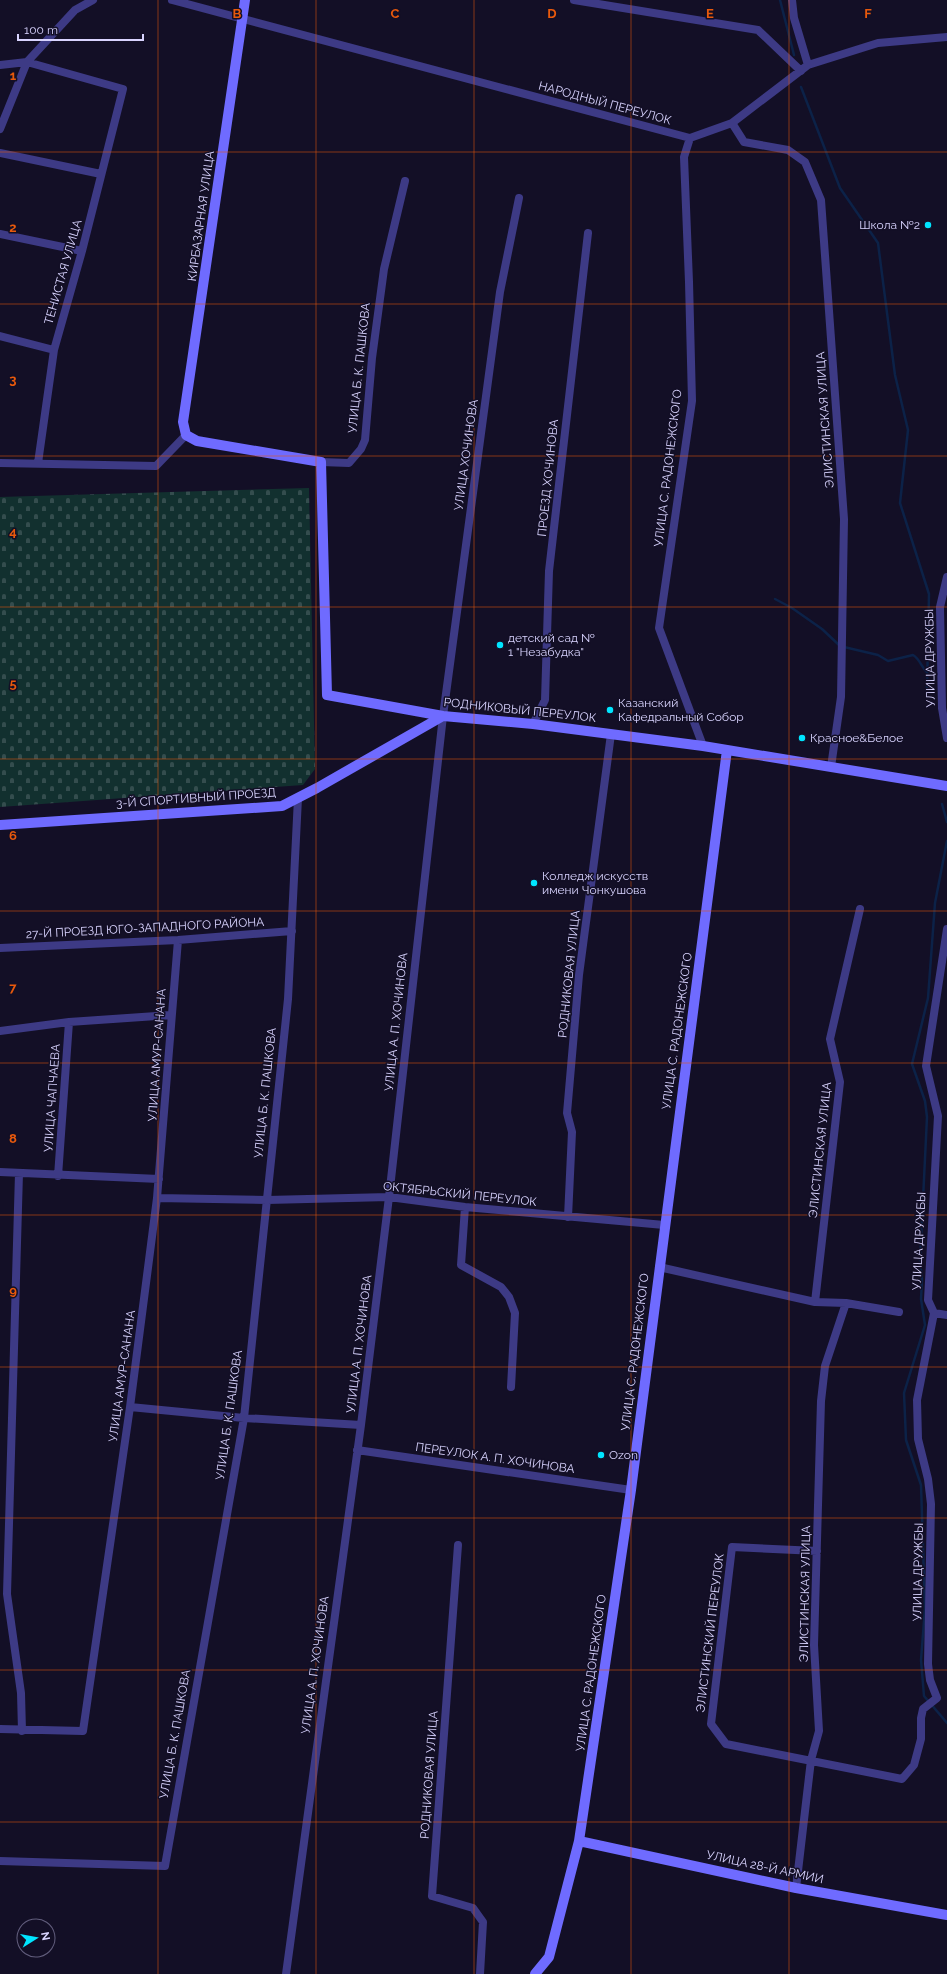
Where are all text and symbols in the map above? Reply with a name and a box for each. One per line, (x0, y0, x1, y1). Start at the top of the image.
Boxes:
text: B (233, 6, 242, 21)
text: C (391, 6, 400, 21)
text: D (547, 6, 557, 21)
text: E (706, 6, 714, 21)
text: F (864, 6, 872, 21)
scale bar (18, 16, 143, 42)
text: 100 m (24, 23, 58, 37)
text: 1 (10, 68, 17, 83)
street label: НАРОДНЫЙ ПЕРЕУЛОК (537, 78, 673, 128)
street label: КИРБАЗАРНАЯ УЛИЦА (185, 150, 217, 282)
street label: ТЕНИСТАЯ УЛИЦА (41, 218, 85, 326)
place label: Школа №2 (859, 218, 920, 232)
text: 2 (9, 220, 17, 235)
marker: Школа №2 (923, 220, 933, 230)
street label: УЛИЦА Б. К. ПАШКОВА (345, 302, 373, 434)
street label: ЭЛИСТИНСКАЯ УЛИЦА (813, 351, 837, 489)
text: 3 (9, 372, 17, 387)
street label: УЛИЦА С. РАДОНЕЖСКОГО (651, 388, 685, 548)
street label: УЛИЦА ХОЧИНОВА (451, 399, 481, 511)
street label: ПРОЕЗД ХОЧИНОВА (535, 419, 561, 537)
text: 4 (9, 524, 17, 539)
street label: УЛИЦА ДРУЖБЫ (922, 609, 938, 707)
place label: детский сад № 1 "Незабудка" (508, 631, 595, 659)
marker: детский сад № 1 "Незабудка" (495, 640, 505, 650)
text: 5 (9, 676, 17, 691)
street label: РОДНИКОВЫЙ ПЕРЕУЛОК (443, 695, 597, 725)
place label: Казанский Кафедральный Собор (618, 696, 744, 724)
marker: Казанский Кафедральный Собор (605, 705, 615, 715)
place label: Красное&Белое (810, 731, 903, 745)
marker: Красное&Белое (797, 733, 807, 743)
street label: 3-Й СПОРТИВНЫЙ ПРОЕЗД (116, 785, 276, 811)
text: 6 (9, 828, 17, 843)
place label: Колледж искусств имени Чонкушова (542, 869, 648, 897)
marker: Колледж искусств имени Чонкушова (529, 878, 539, 888)
street label: РОДНИКОВАЯ УЛИЦА (555, 909, 583, 1039)
street label: 27-Й ПРОЕЗД ЮГО-ЗАПАДНОГО РАЙОНА (25, 915, 265, 941)
street label: УЛИЦА А. П. ХОЧИНОВА (382, 952, 410, 1092)
street label: УЛИЦА С. РАДОНЕЖСКОГО (659, 952, 695, 1110)
text: 7 (9, 980, 17, 995)
street label: УЛИЦА АМУР-САНАНА (145, 988, 169, 1122)
street label: УЛИЦА Б. К. ПАШКОВА (251, 1027, 279, 1159)
street label: УЛИЦА ЧАПЧАЕВА (41, 1043, 63, 1153)
street label: ЭЛИСТИНСКАЯ УЛИЦА (806, 1081, 834, 1219)
text: 8 (9, 1131, 17, 1146)
street label: ОКТЯБРЬСКИЙ ПЕРЕУЛОК (382, 1179, 538, 1209)
street label: УЛИЦА ДРУЖБЫ (909, 1191, 929, 1291)
street label: УЛИЦА С. РАДОНЕЖСКОГО (618, 1272, 652, 1432)
street label: УЛИЦА А. П. ХОЧИНОВА (344, 1274, 374, 1414)
text: 9 (9, 1283, 17, 1298)
street label: УЛИЦА АМУР-САНАНА (106, 1309, 138, 1443)
street label: УЛИЦА Б. К. ПАШКОВА (213, 1349, 245, 1481)
street label: ПЕРЕУЛОК А. П. ХОЧИНОВА (415, 1440, 575, 1476)
place label: Ozon (609, 1448, 638, 1462)
marker: Ozon (596, 1450, 606, 1460)
street label: УЛИЦА ДРУЖБЫ (910, 1523, 926, 1621)
street label: ЭЛИСТИНСКАЯ УЛИЦА (797, 1526, 813, 1662)
street label: ЭЛИСТИНСКИЙ ПЕРЕУЛОК (693, 1552, 727, 1713)
street label: УЛИЦА С. РАДОНЕЖСКОГО (573, 1594, 609, 1752)
street label: УЛИЦА А. П. ХОЧИНОВА (298, 1595, 332, 1735)
street label: УЛИЦА Б. К. ПАШКОВА (157, 1668, 193, 1800)
street label: РОДНИКОВАЯ УЛИЦА (418, 1710, 440, 1840)
street label: УЛИЦА 28-Й АРМИИ (705, 1848, 825, 1886)
north arrow (16, 1918, 56, 1958)
text: N (38, 1931, 53, 1942)

